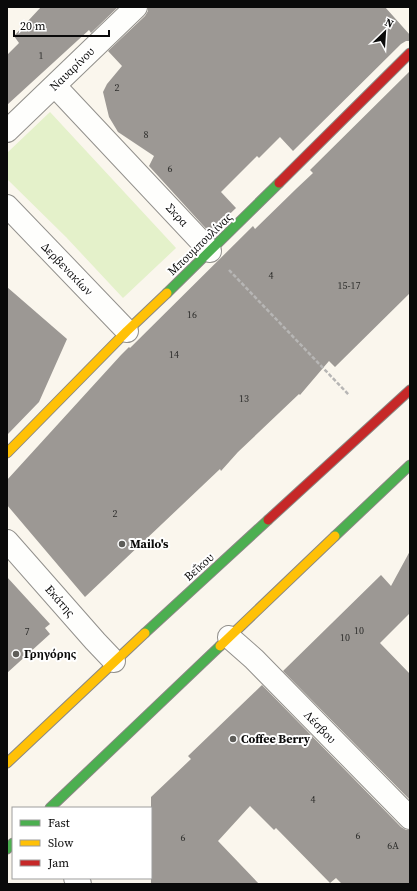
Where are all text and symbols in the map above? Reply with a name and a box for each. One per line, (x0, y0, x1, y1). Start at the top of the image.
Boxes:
scale bar (14, 12, 109, 38)
north arrow (365, 12, 405, 52)
text: N (382, 15, 396, 32)
text: 20 m (20, 18, 46, 34)
street label: Ναυαρίνου (46, 44, 98, 94)
house number: 1 (39, 49, 44, 62)
house number: 2 (115, 81, 120, 94)
house number: 8 (144, 128, 149, 141)
house number: 6 (168, 162, 173, 175)
street label: Σκρα (162, 200, 192, 230)
street label: Μπουμπουλίνας (164, 209, 236, 279)
street label: Δερβενακίων (38, 239, 97, 299)
house number: 4 (269, 269, 274, 282)
house number: 15-17 (337, 279, 361, 292)
house number: 16 (187, 308, 197, 321)
house number: 14 (169, 348, 179, 361)
house number: 13 (239, 392, 249, 405)
house number: 2 (113, 507, 118, 520)
place label: Mailo's (130, 536, 169, 552)
marker: Mailo's (117, 539, 127, 549)
street label: Βεΐκου (181, 549, 217, 585)
street label: Εκάτης (42, 582, 79, 621)
house number: 10 (354, 624, 364, 637)
house number: 7 (25, 625, 30, 638)
house number: 10 (340, 631, 350, 644)
place label: Γρηγόρης (24, 646, 77, 662)
marker: Γρηγόρης (11, 649, 21, 659)
street label: Λέσβου (300, 707, 340, 747)
place label: Coffee Berry (241, 731, 311, 747)
marker: Coffee Berry (228, 734, 238, 744)
house number: 4 (311, 793, 316, 806)
legend (12, 807, 152, 879)
text: Fast (48, 815, 70, 831)
house number: 6 (356, 829, 361, 842)
house number: 6 (181, 831, 186, 844)
text: Slow (48, 835, 74, 851)
house number: 6A (387, 839, 399, 852)
text: Jam (47, 855, 69, 871)

